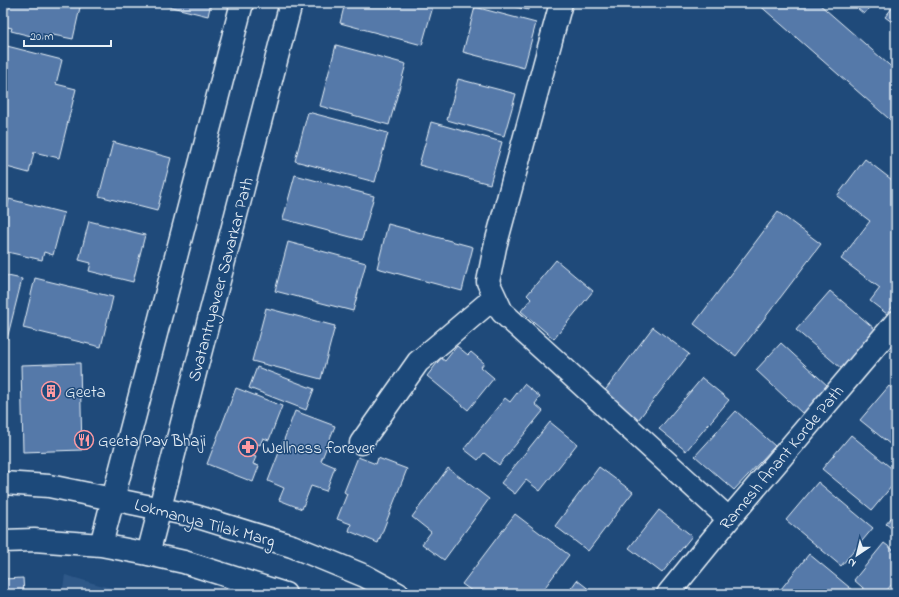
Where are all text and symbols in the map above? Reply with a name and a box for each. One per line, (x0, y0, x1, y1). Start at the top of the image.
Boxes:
scale bar (24, 22, 111, 48)
text: 20 m (30, 28, 53, 46)
street label: Svatantryaveer Savarkar Path (182, 175, 262, 385)
building icon: Geeta (40, 380, 62, 402)
place label: Geeta (65, 380, 106, 405)
street label: Ramesh Anant Korde Path (714, 380, 850, 536)
restaurant icon: Geeta Pav Bhaji (73, 429, 95, 451)
place label: Geeta Pav Bhaji (98, 429, 206, 454)
pharmacy icon: Wellness forever (237, 436, 259, 458)
place label: Wellness forever (262, 436, 375, 461)
street label: Lokmanya Tilak Marg (131, 493, 278, 556)
north arrow (837, 535, 877, 575)
text: N (844, 554, 859, 571)

